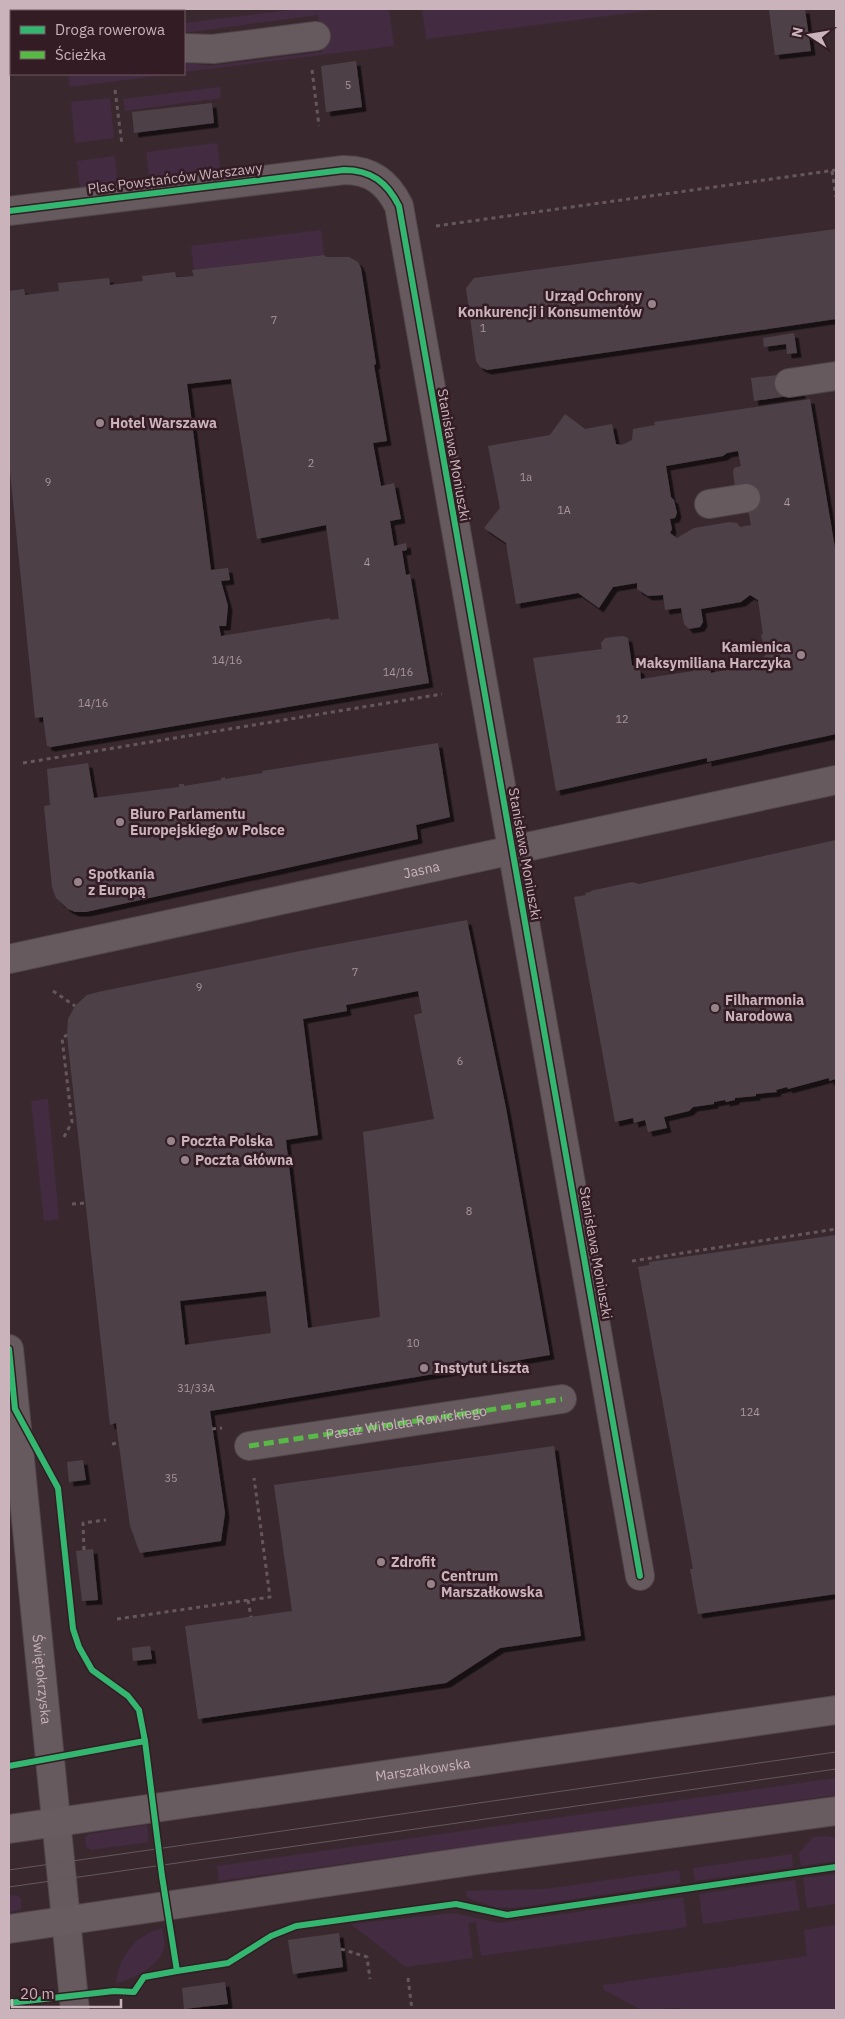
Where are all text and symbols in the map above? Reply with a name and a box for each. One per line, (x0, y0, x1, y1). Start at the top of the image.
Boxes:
legend (10, 10, 185, 75)
north arrow (785, 10, 835, 60)
text: Droga rowerowa (55, 20, 165, 39)
text: N (787, 25, 807, 39)
text: Ścieżka (55, 45, 106, 64)
house number: 5 (345, 78, 351, 92)
street label: Plac Powstańców Warszawy (87, 158, 263, 198)
place label: Urząd Ochrony Konkurencji i Konsumentów (458, 287, 643, 321)
marker: Urząd Ochrony Konkurencji i Konsumentów (646, 298, 658, 310)
house number: 7 (271, 313, 277, 327)
house number: 1 (480, 321, 487, 335)
street label: Stanisława Moniuszki (433, 387, 475, 523)
place label: Hotel Warszawa (110, 414, 217, 432)
marker: Hotel Warszawa (94, 417, 106, 429)
house number: 2 (308, 456, 314, 470)
house number: 1a (520, 470, 532, 484)
house number: 9 (45, 475, 51, 489)
house number: 4 (784, 495, 791, 509)
house number: 1A (557, 503, 571, 517)
house number: 4 (364, 555, 371, 569)
place label: Kamienica Maksymiliana Harczyka (635, 638, 791, 672)
marker: Kamienica Maksymiliana Harczyka (795, 649, 807, 661)
house number: 14/16 (212, 653, 242, 667)
house number: 14/16 (383, 665, 413, 679)
house number: 14/16 (78, 696, 108, 710)
house number: 12 (615, 712, 629, 726)
street label: Stanisława Moniuszki (504, 786, 546, 922)
place label: Biuro Parlamentu Europejskiego w Polsce (130, 805, 285, 839)
marker: Biuro Parlamentu Europejskiego w Polsce (114, 816, 126, 828)
street label: Jasna (402, 857, 442, 882)
place label: Spotkania z Europą (88, 865, 155, 899)
marker: Spotkania z Europą (72, 876, 84, 888)
house number: 7 (352, 965, 358, 979)
house number: 9 (196, 980, 202, 994)
place label: Filharmonia Narodowa (725, 991, 804, 1025)
marker: Filharmonia Narodowa (709, 1002, 721, 1014)
house number: 6 (457, 1054, 463, 1068)
place label: Poczta Polska (181, 1132, 273, 1150)
marker: Poczta Polska (165, 1135, 177, 1147)
place label: Poczta Główna (195, 1151, 293, 1169)
marker: Poczta Główna (179, 1154, 191, 1166)
street label: Stanisława Moniuszki (575, 1185, 617, 1321)
house number: 8 (466, 1204, 472, 1218)
house number: 10 (406, 1336, 420, 1350)
place label: Instytut Liszta (434, 1359, 529, 1377)
marker: Instytut Liszta (418, 1362, 430, 1374)
house number: 31/33A (177, 1381, 215, 1395)
street label: Pasaż Witolda Rowickiego (324, 1401, 488, 1443)
house number: 124 (740, 1405, 760, 1419)
house number: 35 (164, 1471, 178, 1485)
place label: Zdrofit (391, 1553, 436, 1571)
marker: Zdrofit (375, 1556, 387, 1568)
place label: Centrum Marszałkowska (441, 1567, 543, 1601)
marker: Centrum Marszałkowska (425, 1578, 437, 1590)
street label: Świętokrzyska (29, 1633, 55, 1726)
street label: Marszałkowska (374, 1754, 472, 1785)
scale bar (12, 1976, 121, 2008)
text: 20 m (20, 1984, 55, 2003)

